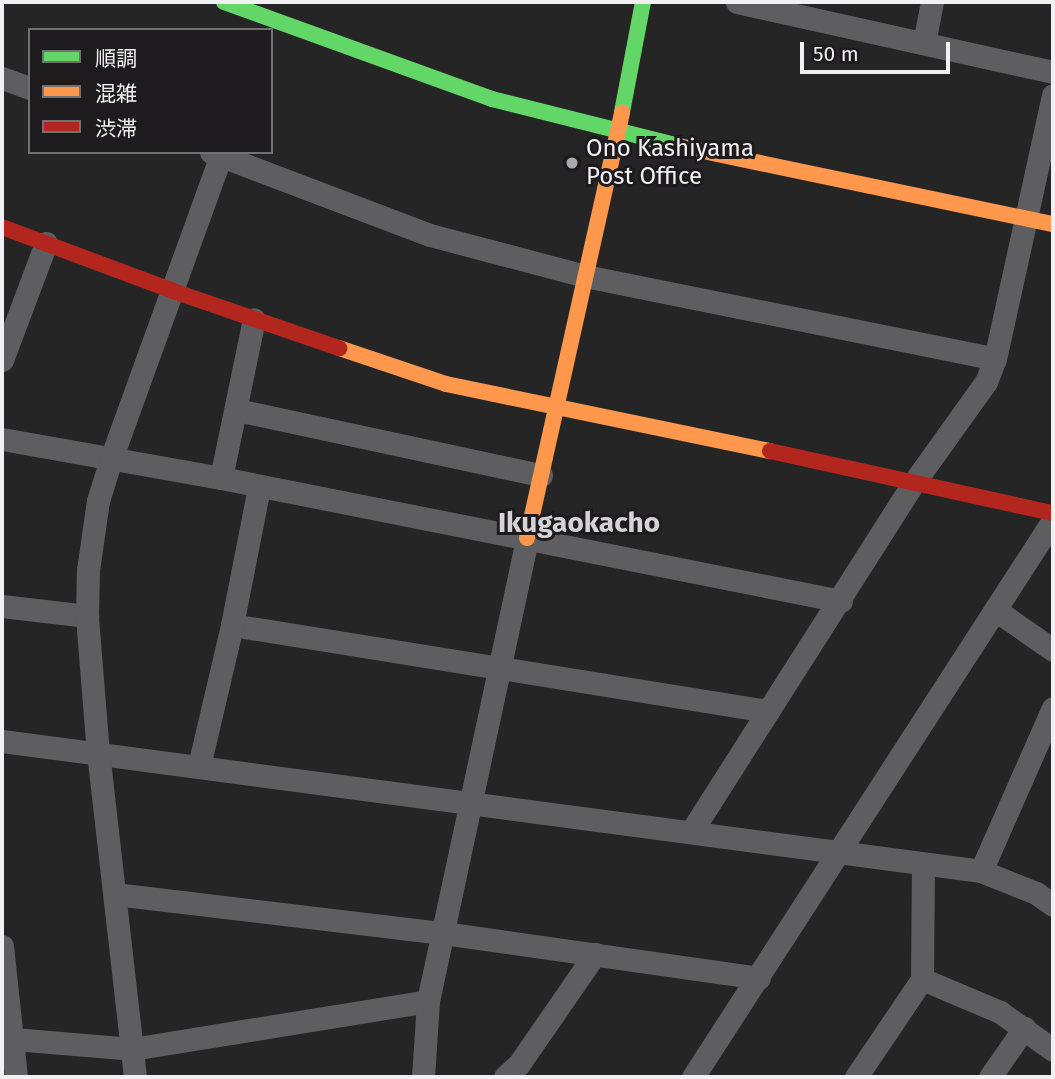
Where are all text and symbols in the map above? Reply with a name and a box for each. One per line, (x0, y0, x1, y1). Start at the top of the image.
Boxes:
legend (28, 28, 273, 154)
scale bar (803, 28, 954, 72)
text: 50 m (813, 41, 859, 67)
text: 順調 (95, 46, 137, 72)
text: 混雑 (95, 81, 137, 107)
text: 渋滞 (95, 116, 137, 142)
place label: Ono Kashiyama Post Office (586, 135, 754, 191)
marker: Ono Kashiyama Post Office (564, 155, 580, 171)
district label: Ikugaokacho (498, 506, 660, 540)

